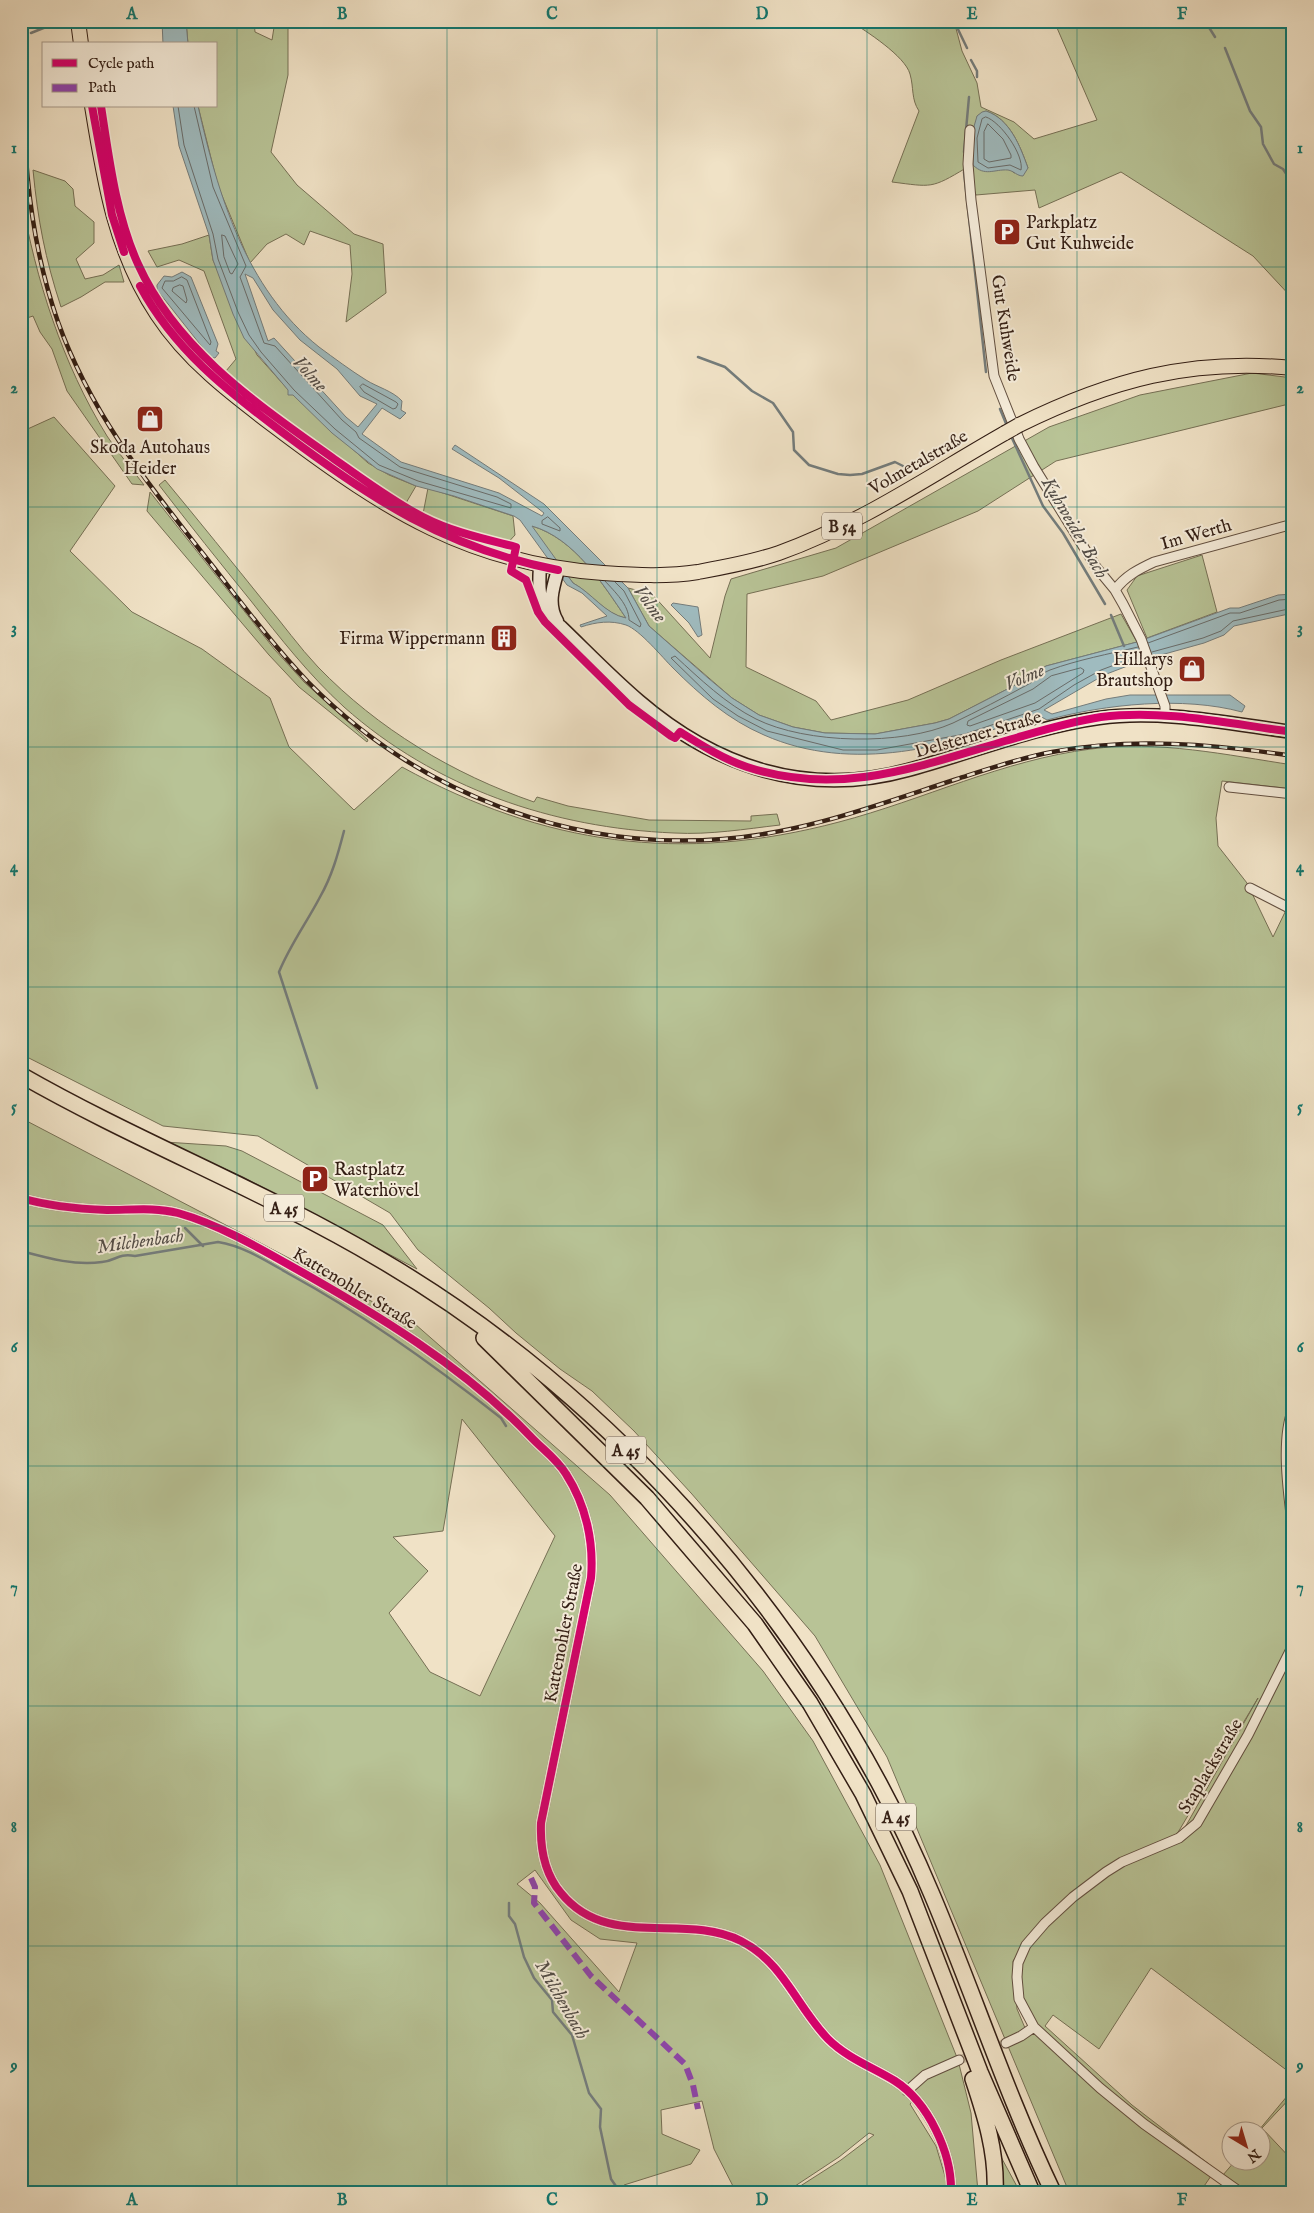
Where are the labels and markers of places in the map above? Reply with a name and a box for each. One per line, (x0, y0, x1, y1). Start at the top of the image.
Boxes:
place label: Parkplatz Gut Kuhweide (1026, 212, 1134, 256)
parking icon: Parkplatz Gut Kuhweide (992, 217, 1022, 247)
shop icon: Skoda Autohaus Heider (135, 404, 165, 434)
place label: Skoda Autohaus Heider (90, 437, 210, 481)
building icon: Firma Wippermann (489, 623, 519, 653)
place label: Firma Wippermann (339, 628, 485, 651)
place label: Hillarys Brautshop (1096, 649, 1173, 693)
shop icon: Hillarys Brautshop (1177, 654, 1207, 684)
place label: Rastplatz Waterhövel (334, 1159, 419, 1203)
parking icon: Rastplatz Waterhövel (300, 1164, 330, 1194)

